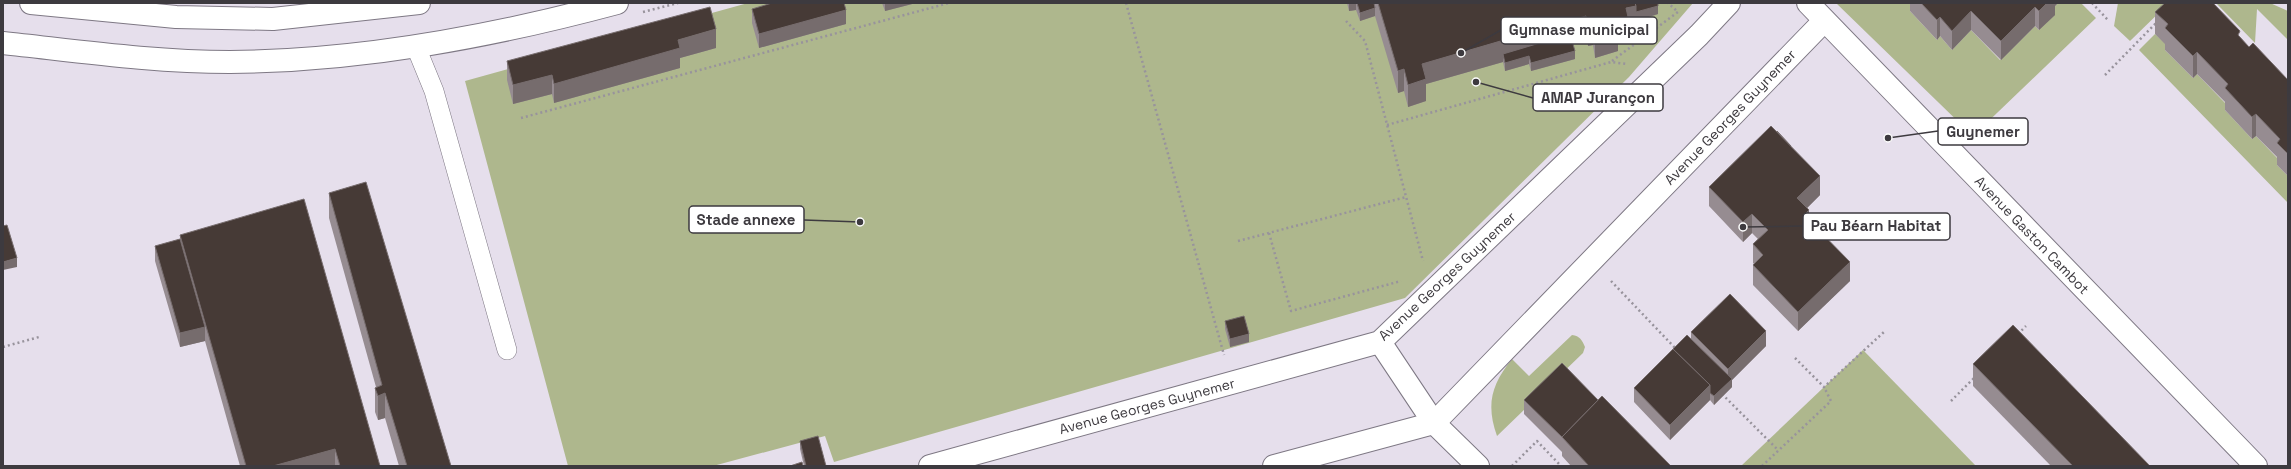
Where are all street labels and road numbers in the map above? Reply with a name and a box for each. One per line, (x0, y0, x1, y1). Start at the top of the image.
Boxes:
street label: Avenue Georges Guynemer (1661, 46, 1799, 188)
street label: Avenue Gaston Cambot (1971, 172, 2093, 298)
street label: Avenue Georges Guynemer (1375, 208, 1519, 344)
street label: Avenue Georges Guynemer (1057, 374, 1237, 438)

